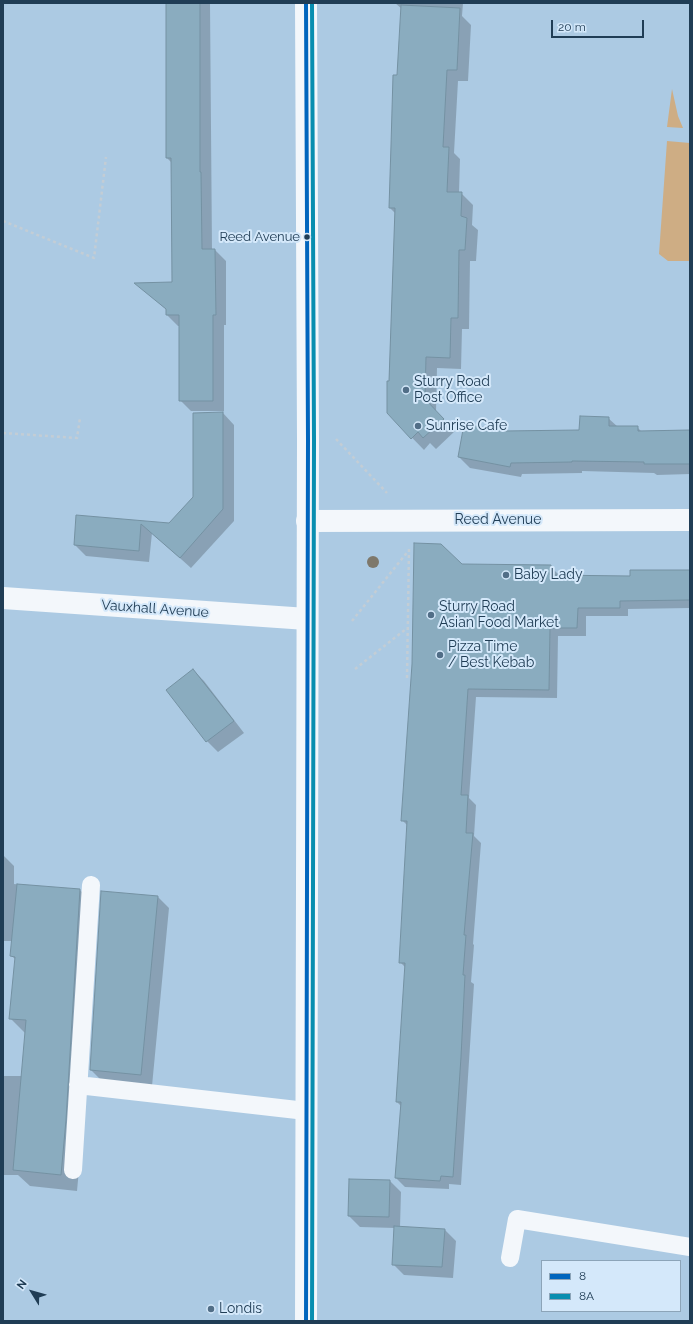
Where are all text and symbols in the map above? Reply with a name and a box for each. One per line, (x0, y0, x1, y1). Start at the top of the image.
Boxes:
scale bar (553, 12, 646, 38)
text: 20 m (558, 20, 586, 34)
place label: Reed Avenue (219, 229, 300, 245)
marker: Reed Avenue (302, 232, 312, 242)
place label: Sturry Road Post Office (414, 374, 490, 406)
marker: Sturry Road Post Office (401, 385, 411, 395)
place label: Sunrise Cafe (426, 418, 507, 434)
marker: Sunrise Cafe (413, 421, 423, 431)
street label: Reed Avenue (455, 512, 541, 528)
place label: Baby Lady (514, 567, 583, 583)
marker: Baby Lady (501, 570, 511, 580)
street label: Vauxhall Avenue (101, 597, 209, 621)
place label: Sturry Road Asian Food Market (439, 599, 559, 632)
marker: Sturry Road Asian Food Market (426, 610, 436, 620)
place label: Pizza Time / Best Kebab (448, 639, 534, 672)
marker: Pizza Time / Best Kebab (435, 650, 445, 660)
legend (541, 1260, 681, 1312)
text: 8 (579, 1269, 586, 1283)
north arrow (12, 1272, 52, 1312)
text: N (14, 1277, 30, 1292)
text: 8A (579, 1289, 594, 1303)
place label: Londis (219, 1301, 262, 1317)
marker: Londis (206, 1304, 216, 1314)

